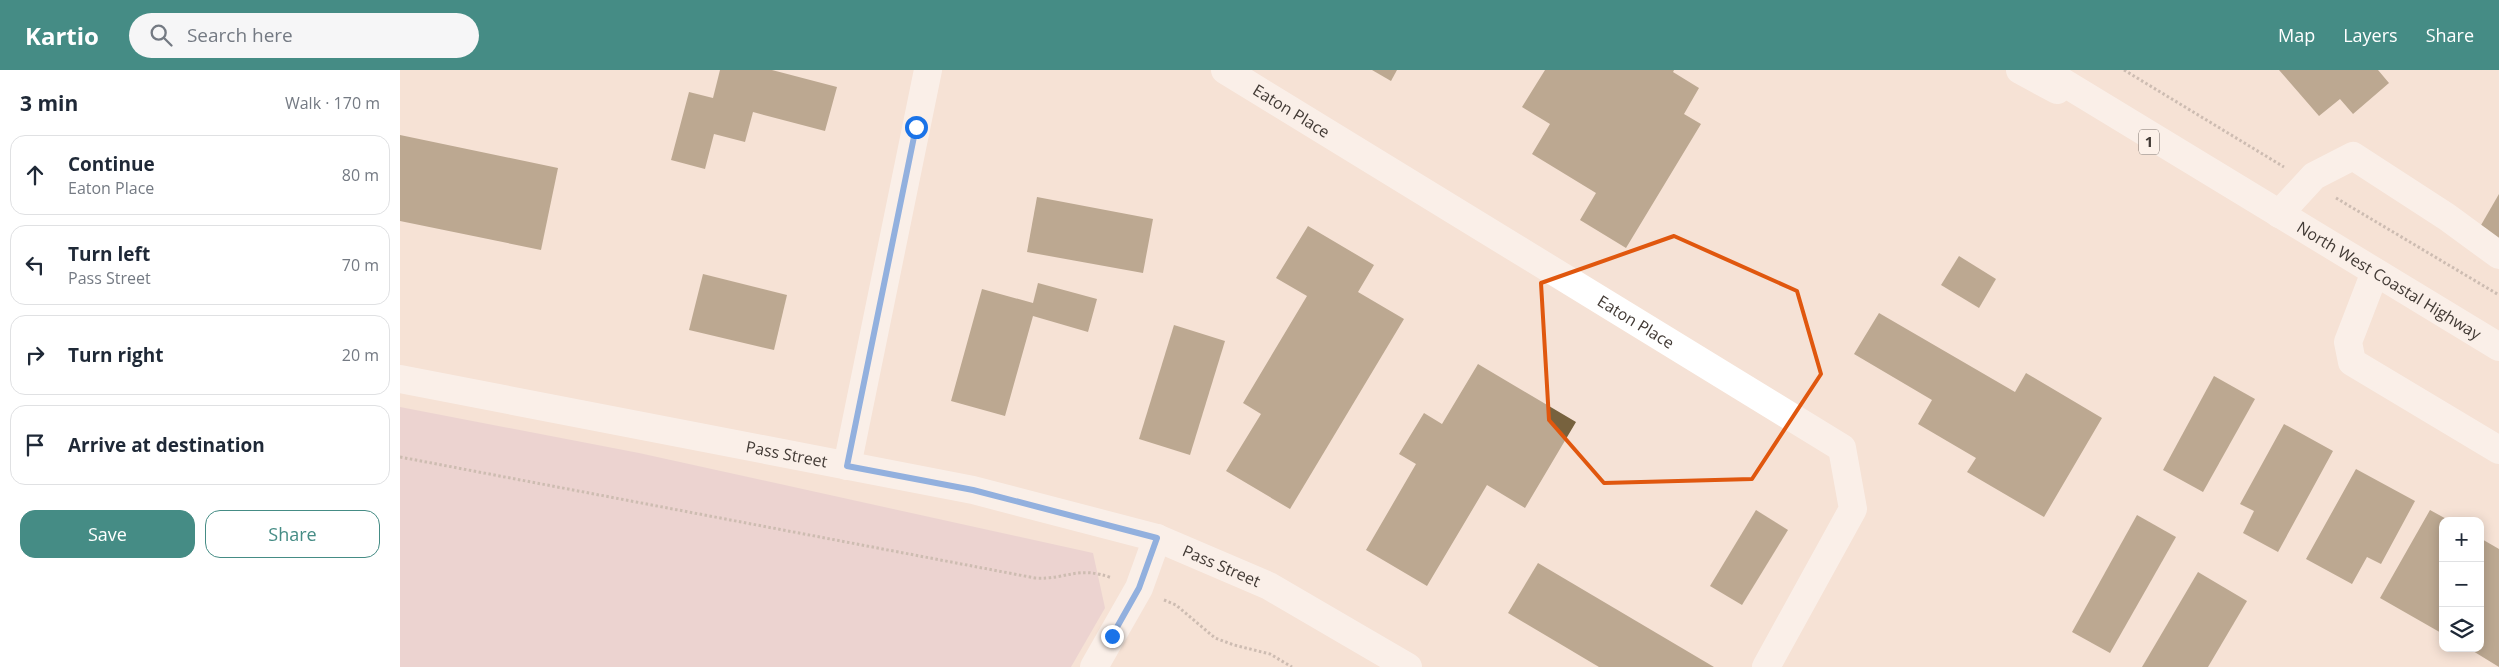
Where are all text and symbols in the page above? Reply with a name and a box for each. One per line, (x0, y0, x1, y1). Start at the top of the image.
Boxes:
search box (129, 13, 479, 58)
text: Kartio (25, 19, 99, 52)
icon: search (147, 21, 175, 49)
text: Search here (187, 22, 293, 48)
text: Map (2278, 23, 2315, 47)
text: Layers (2343, 23, 2398, 47)
text: Share (2426, 23, 2474, 47)
street label: Eaton Place (1249, 79, 1334, 143)
text: 3 min (20, 89, 78, 117)
text: Walk · 170 m (285, 92, 380, 114)
route start (905, 116, 928, 139)
road number: 1 (2139, 130, 2159, 154)
text: Continue (68, 151, 155, 177)
icon: ahead (21, 161, 49, 189)
text: 80 m (342, 164, 379, 186)
text: Eaton Place (68, 177, 154, 199)
street label: North West Coastal Highway (2293, 216, 2486, 345)
text: Turn left (68, 241, 150, 267)
icon: left (21, 251, 49, 279)
text: 70 m (342, 254, 379, 276)
text: Pass Street (68, 267, 151, 289)
street label: Eaton Place (1593, 290, 1679, 354)
icon: right (21, 341, 49, 369)
text: Turn right (68, 342, 163, 368)
text: 20 m (342, 344, 379, 366)
icon: arrive (21, 431, 49, 459)
text: Arrive at destination (68, 432, 265, 458)
street label: Pass Street (744, 435, 830, 473)
button: Save (20, 510, 195, 558)
button: Share (205, 510, 380, 558)
map controls (2439, 517, 2484, 652)
button: + (2439, 517, 2484, 562)
street label: Pass Street (1179, 539, 1264, 592)
button: − (2439, 562, 2484, 607)
button: layers (2439, 607, 2484, 652)
route end (1101, 625, 1124, 648)

